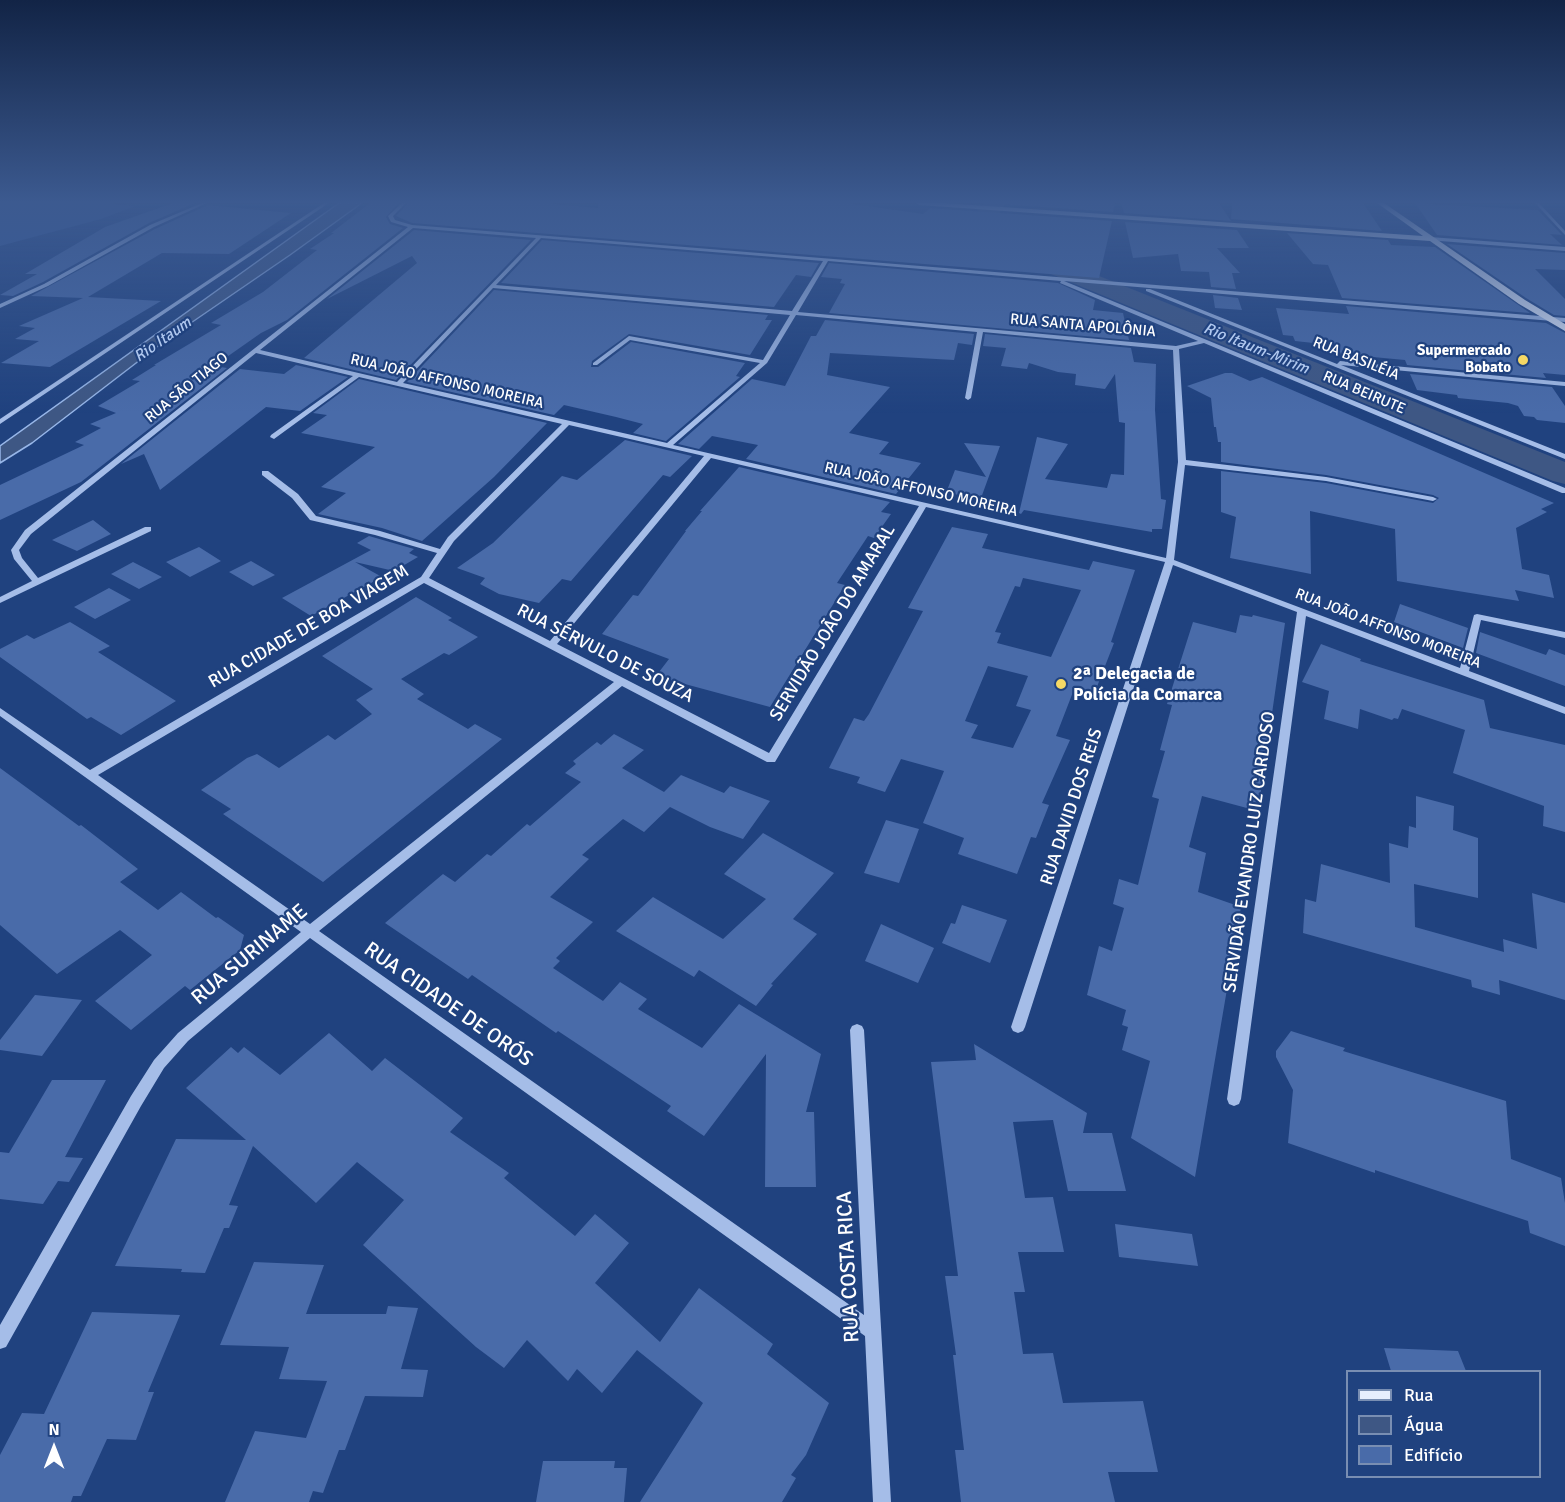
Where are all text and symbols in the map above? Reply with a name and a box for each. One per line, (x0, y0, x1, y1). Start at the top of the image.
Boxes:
street label: RUA SANTA APOLÔNIA (1009, 311, 1157, 341)
water label: Rio Itaum (131, 313, 195, 367)
water label: Rio Itaum-Mirim (1201, 319, 1311, 379)
street label: RUA BASILÉIA (1310, 333, 1402, 385)
place label: Supermercado Bobato (1417, 342, 1511, 377)
street label: RUA SÃO TIAGO (142, 349, 232, 427)
street label: RUA JOÃO AFFONSO MOREIRA (349, 351, 545, 413)
marker: Supermercado Bobato (1516, 353, 1530, 367)
street label: RUA BEIRUTE (1320, 368, 1408, 418)
street label: RUA JOÃO AFFONSO MOREIRA (823, 459, 1019, 521)
street label: SERVIDÃO JOÃO DO AMARAL (766, 521, 900, 725)
street label: RUA CIDADE DE BOA VIAGEM (205, 561, 413, 693)
street label: RUA JOÃO AFFONSO MOREIRA (1292, 585, 1484, 673)
street label: RUA SÉRVULO DE SOUZA (513, 600, 697, 708)
place label: 2ª Delegacia de Polícia da Comarca (1073, 663, 1222, 706)
marker: 2ª Delegacia de Polícia da Comarca (1054, 677, 1068, 691)
street label: SERVIDÃO EVANDRO LUIZ CARDOSO (1220, 710, 1280, 994)
street label: RUA DAVID DOS REIS (1036, 726, 1108, 888)
street label: RUA SURINAME (187, 899, 313, 1011)
street label: RUA CIDADE DE ORÓS (359, 937, 537, 1073)
street label: RUA COSTA RICA (832, 1191, 866, 1343)
legend (1346, 1370, 1541, 1478)
text: Rua (1404, 1384, 1433, 1406)
text: Água (1404, 1414, 1443, 1436)
north arrow (24, 1418, 84, 1478)
text: N (48, 1420, 60, 1440)
text: Edifício (1404, 1444, 1463, 1466)

